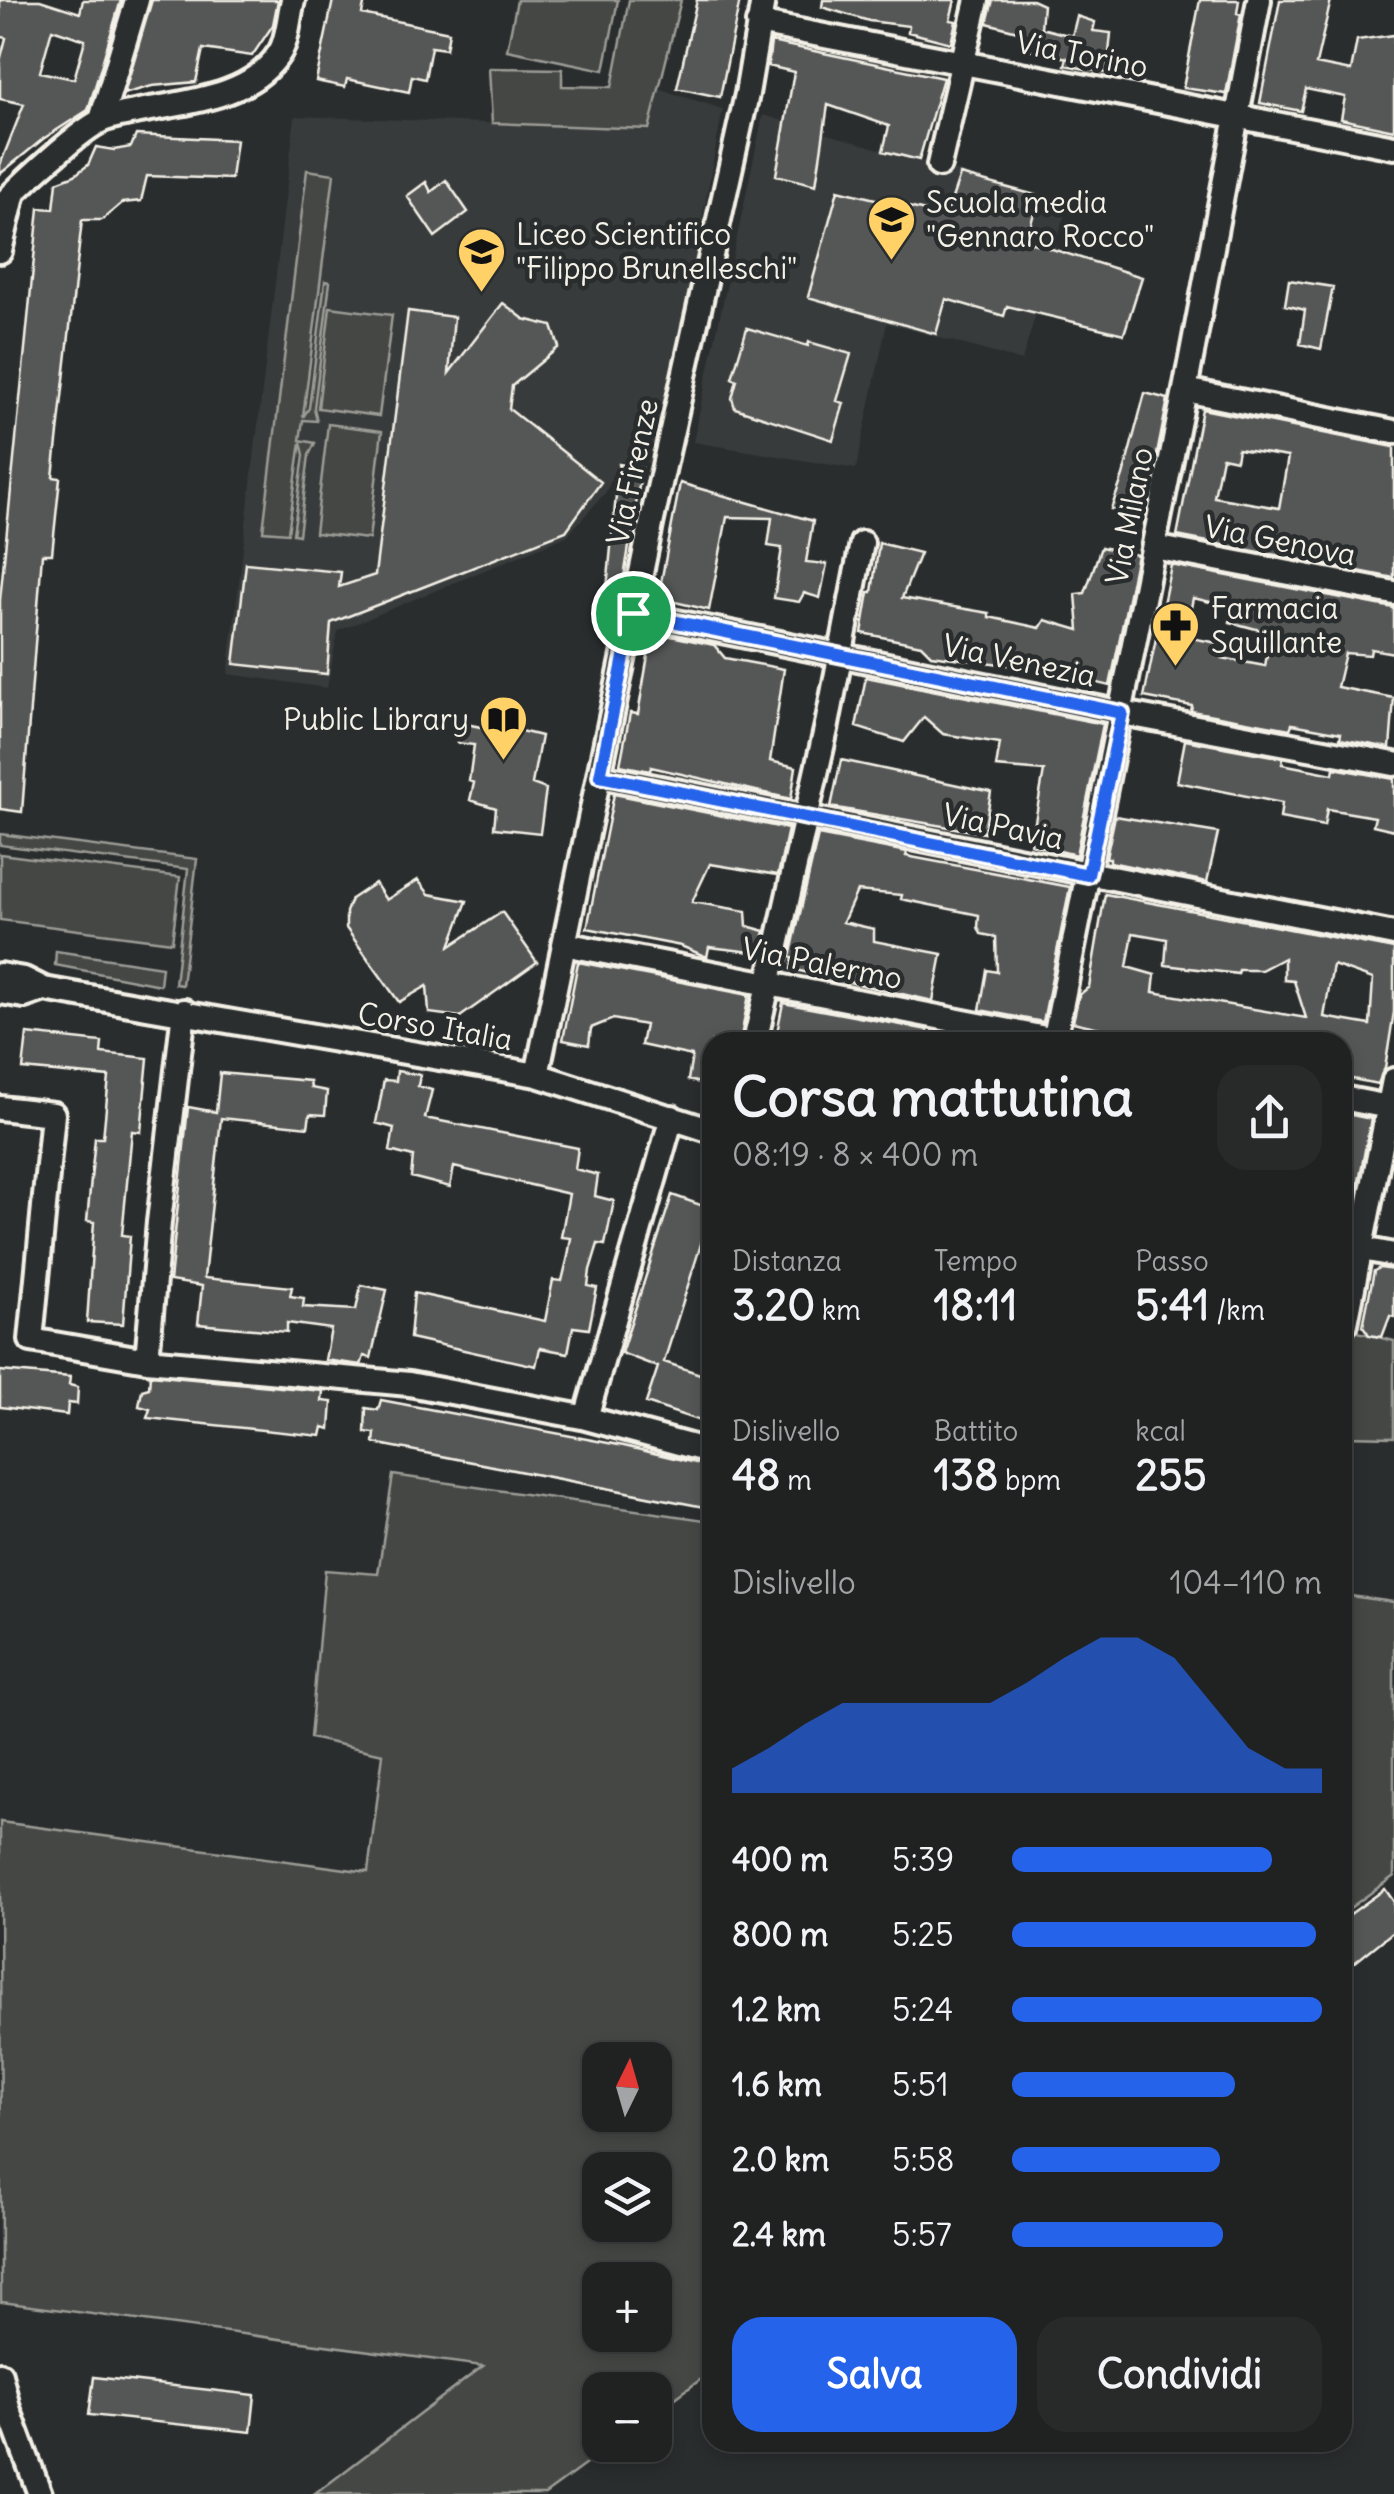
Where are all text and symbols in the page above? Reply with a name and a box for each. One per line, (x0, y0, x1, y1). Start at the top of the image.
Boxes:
street label: Via Torino (1013, 23, 1151, 85)
place label: Scuola media "Gennaro Rocco" (926, 183, 1154, 255)
school or university icon: Scuola media "Gennaro Rocco" (865, 194, 917, 262)
place label: Liceo Scientifico "Filippo Brunelleschi" (516, 215, 797, 287)
school or university icon: Liceo Scientifico "Filippo Brunelleschi" (455, 226, 507, 294)
street label: Via Firenze (598, 395, 666, 548)
street label: Via Milano (1097, 444, 1161, 588)
street label: Via Genova (1201, 507, 1359, 573)
pin (591, 571, 676, 656)
icon: arrive (606, 586, 661, 641)
place label: Farmacia Squillante (1211, 589, 1342, 661)
pharmacy icon: Farmacia Squillante (1150, 600, 1202, 668)
street label: Via Venezia (939, 625, 1099, 695)
library icon: Public Library (478, 694, 530, 762)
place label: Public Library (283, 700, 469, 738)
street label: Via Pavia (939, 795, 1067, 857)
street label: Via Palermo (739, 929, 906, 997)
street label: Corso Italia (355, 994, 515, 1058)
text: Corsa mattutina (732, 1062, 1133, 1131)
button: share (1217, 1065, 1322, 1170)
text: 08:19 · 8 × 400 m (732, 1134, 978, 1175)
text: Distanza (732, 1243, 842, 1279)
text: Tempo (934, 1243, 1018, 1279)
text: Passo (1135, 1243, 1209, 1279)
text: 3.20 (732, 1279, 815, 1331)
text: 18:11 (934, 1279, 1017, 1331)
text: 5:41 (1135, 1279, 1210, 1331)
text: km (815, 1292, 861, 1328)
text: /km (1210, 1292, 1265, 1328)
text: Dislivello (732, 1413, 840, 1449)
text: Battito (934, 1413, 1018, 1449)
text: kcal (1135, 1413, 1186, 1449)
text: 48 (732, 1449, 780, 1501)
text: 138 (934, 1449, 998, 1501)
text: 255 (1135, 1449, 1207, 1501)
text: m (780, 1462, 812, 1498)
text: bpm (998, 1462, 1061, 1498)
text: Dislivello (732, 1562, 856, 1603)
text: 104–110 m (1169, 1562, 1322, 1603)
text: 400 m (732, 1839, 828, 1880)
text: 5:39 (892, 1839, 954, 1880)
text: 800 m (732, 1914, 828, 1955)
text: 5:25 (892, 1914, 954, 1955)
text: 1.2 km (732, 1989, 821, 2030)
text: 5:24 (892, 1989, 953, 2030)
north arrow (582, 2042, 672, 2132)
map controls (582, 2042, 672, 2462)
text: 1.6 km (732, 2064, 822, 2105)
text: 5:51 (892, 2064, 949, 2105)
text: 2.0 km (732, 2139, 829, 2180)
text: 5:58 (892, 2139, 954, 2180)
button: layers (582, 2152, 672, 2242)
text: 2.4 km (732, 2214, 826, 2255)
text: 5:57 (892, 2214, 952, 2255)
button: + (582, 2262, 672, 2352)
button: Salva (732, 2317, 1017, 2432)
button: Condividi (1037, 2317, 1322, 2432)
button: − (582, 2372, 672, 2462)

